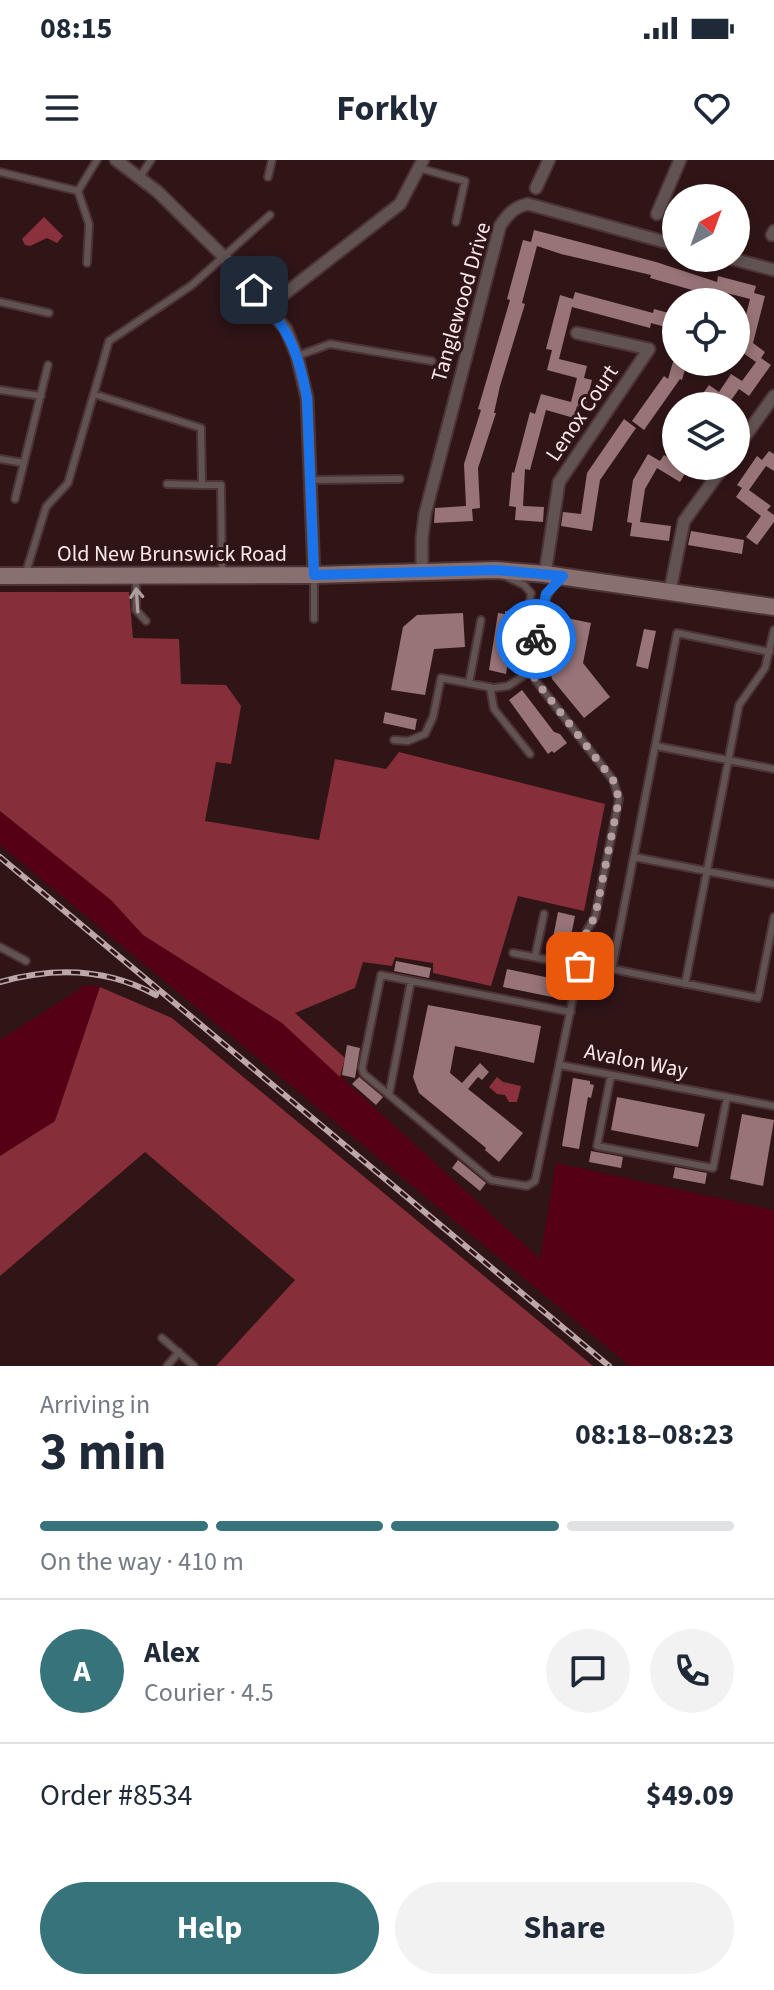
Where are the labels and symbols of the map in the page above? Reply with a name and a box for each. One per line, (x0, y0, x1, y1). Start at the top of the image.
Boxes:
north arrow (662, 184, 750, 272)
street label: Tanglewood Drive (423, 218, 499, 386)
pin (220, 256, 288, 324)
street label: Lenox Court (538, 358, 627, 468)
street label: Old New Brunswick Road (57, 538, 287, 570)
one-way arrow (129, 587, 144, 614)
courier (496, 599, 576, 679)
pin (546, 932, 614, 1000)
street label: Avalon Way (581, 1035, 691, 1087)

